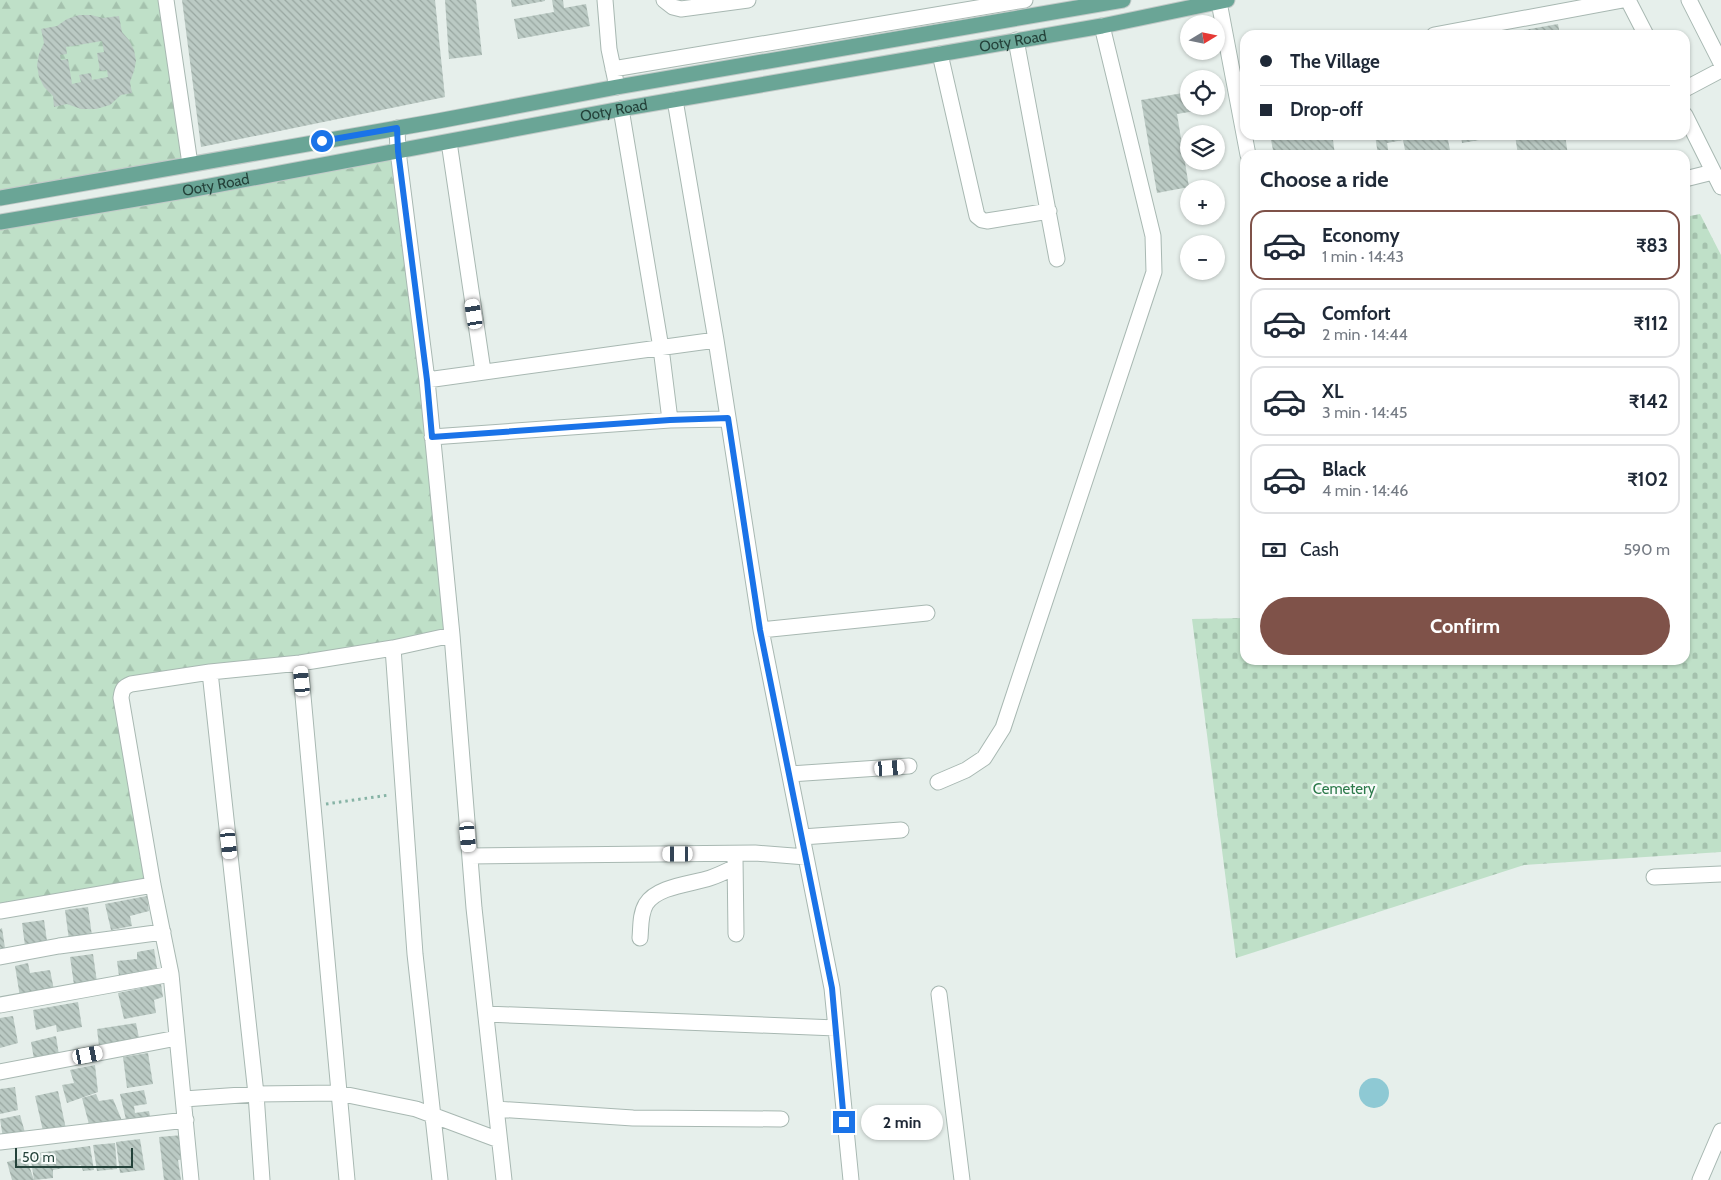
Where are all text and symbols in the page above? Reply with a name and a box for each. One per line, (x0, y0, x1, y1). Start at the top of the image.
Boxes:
north arrow (1180, 15, 1225, 60)
map controls (1180, 15, 1225, 280)
street label: Ooty Road (978, 27, 1048, 56)
text: The Village (1290, 50, 1380, 73)
button: locate (1180, 70, 1225, 115)
street label: Ooty Road (579, 96, 649, 125)
text: Drop-off (1290, 98, 1363, 121)
button: layers (1180, 125, 1225, 170)
route start (311, 130, 333, 152)
text: Choose a ride (1260, 166, 1389, 193)
street label: Ooty Road (181, 170, 251, 200)
button: + (1180, 180, 1225, 225)
icon: car (1262, 223, 1307, 268)
text: Economy (1322, 224, 1400, 247)
text: ₹83 (1636, 234, 1668, 257)
button: − (1180, 235, 1225, 280)
text: 1 min · 14:43 (1322, 247, 1404, 266)
car (464, 298, 483, 330)
icon: car (1262, 301, 1307, 346)
text: Comfort (1322, 302, 1391, 325)
text: ₹112 (1634, 312, 1668, 335)
text: 2 min · 14:44 (1322, 325, 1408, 344)
icon: car (1262, 379, 1307, 424)
text: XL (1322, 380, 1343, 403)
text: ₹142 (1629, 390, 1668, 413)
text: 3 min · 14:45 (1322, 403, 1407, 422)
icon: car (1262, 457, 1307, 502)
text: Black (1322, 458, 1366, 481)
text: ₹102 (1627, 468, 1668, 491)
text: 4 min · 14:46 (1322, 481, 1408, 500)
icon: cash (1260, 536, 1288, 564)
text: Cash (1300, 538, 1339, 561)
text: 590 m (1623, 540, 1670, 559)
button: Confirm (1260, 597, 1670, 655)
car (293, 665, 310, 697)
car (874, 759, 905, 777)
park label: Cemetery (1313, 780, 1376, 798)
car (459, 821, 476, 853)
car (219, 828, 238, 860)
car (663, 847, 693, 862)
car (71, 1045, 104, 1065)
callout: 2 min (862, 1104, 944, 1140)
route end (833, 1111, 855, 1133)
text: 2 min (883, 1113, 921, 1132)
scale bar (15, 1145, 132, 1168)
text: 50 m (22, 1148, 55, 1166)

